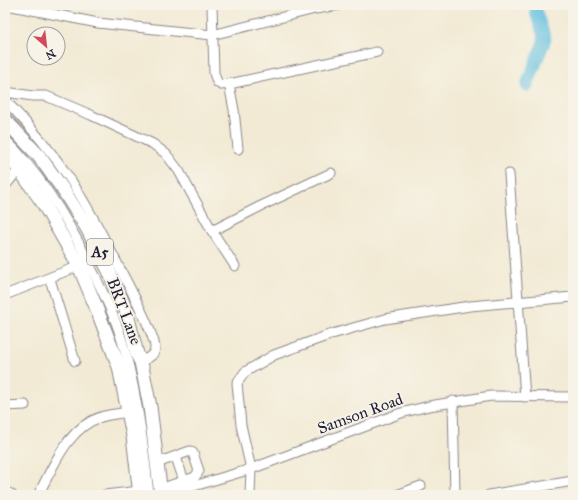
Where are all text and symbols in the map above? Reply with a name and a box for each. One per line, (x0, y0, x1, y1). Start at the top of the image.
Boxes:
north arrow (26, 26, 66, 66)
text: N (43, 46, 58, 63)
road number: A5 (87, 239, 113, 265)
street label: BRT Lane (103, 275, 146, 347)
street label: Samson Road (315, 389, 406, 438)

